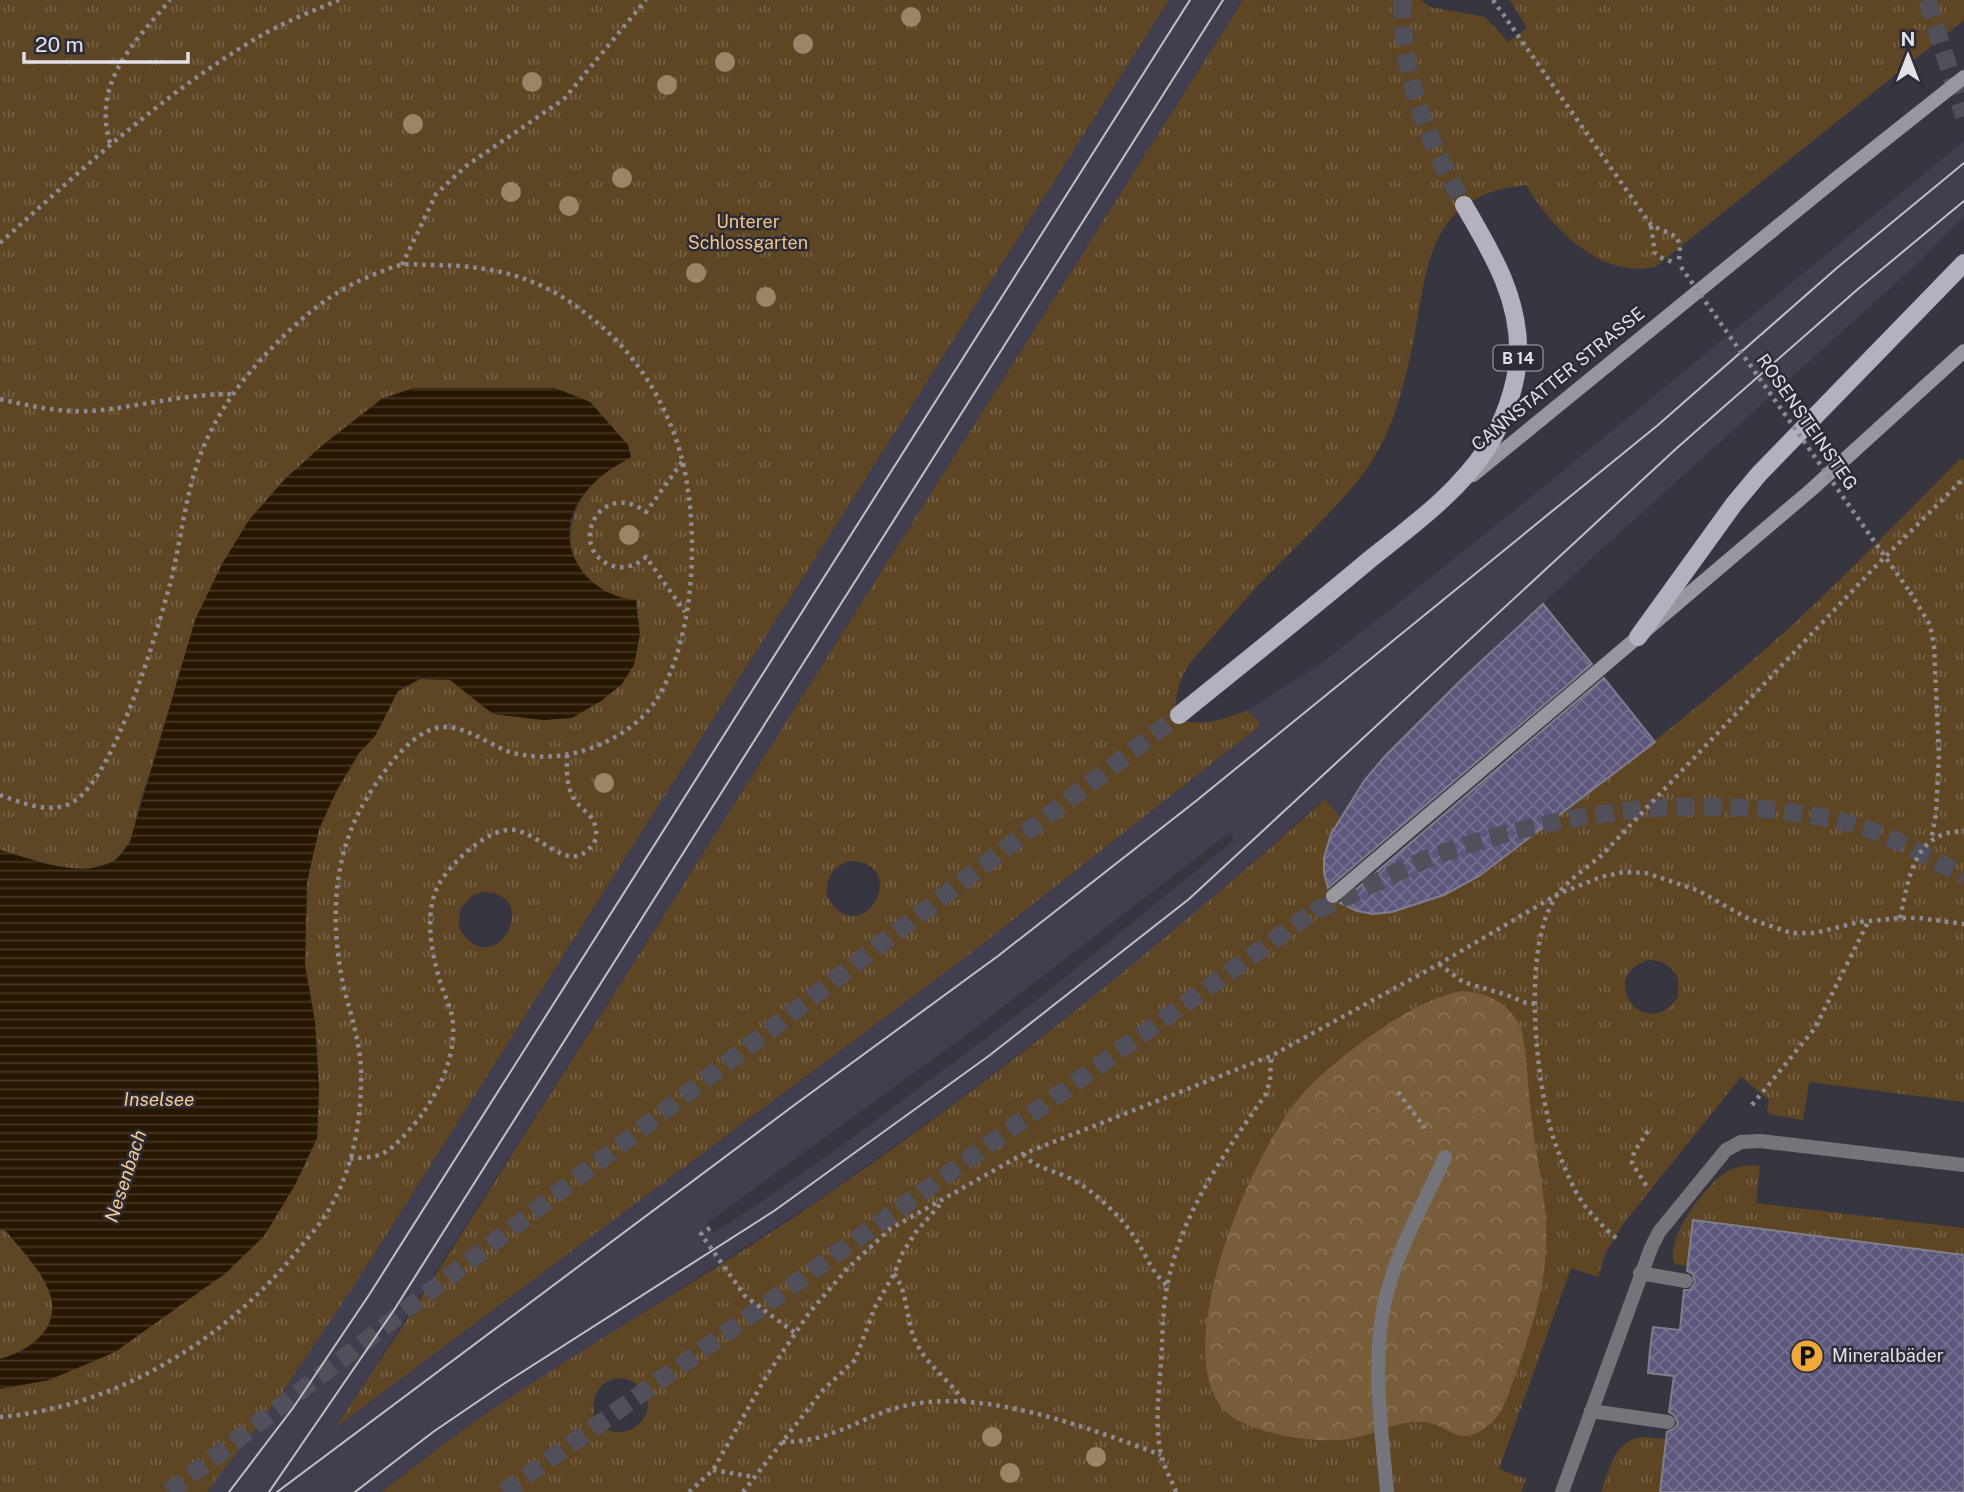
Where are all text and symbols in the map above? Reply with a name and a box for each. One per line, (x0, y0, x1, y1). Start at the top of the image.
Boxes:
scale bar (24, 21, 189, 65)
north arrow (1873, 21, 1943, 91)
text: N (1901, 28, 1915, 50)
text: 20 m (35, 32, 84, 57)
park label: Unterer Schlossgarten (688, 211, 808, 253)
street label: CANNSTATTER STRASSE (1467, 302, 1648, 455)
road number: B 14 (1494, 346, 1542, 370)
street label: ROSENSTEINSTEG (1753, 350, 1862, 494)
water label: Inselsee (124, 1088, 194, 1110)
water label: Nesenbach (100, 1127, 150, 1225)
parking icon: Mineralbäder (1788, 1337, 1826, 1375)
place label: Mineralbäder (1832, 1345, 1944, 1366)

